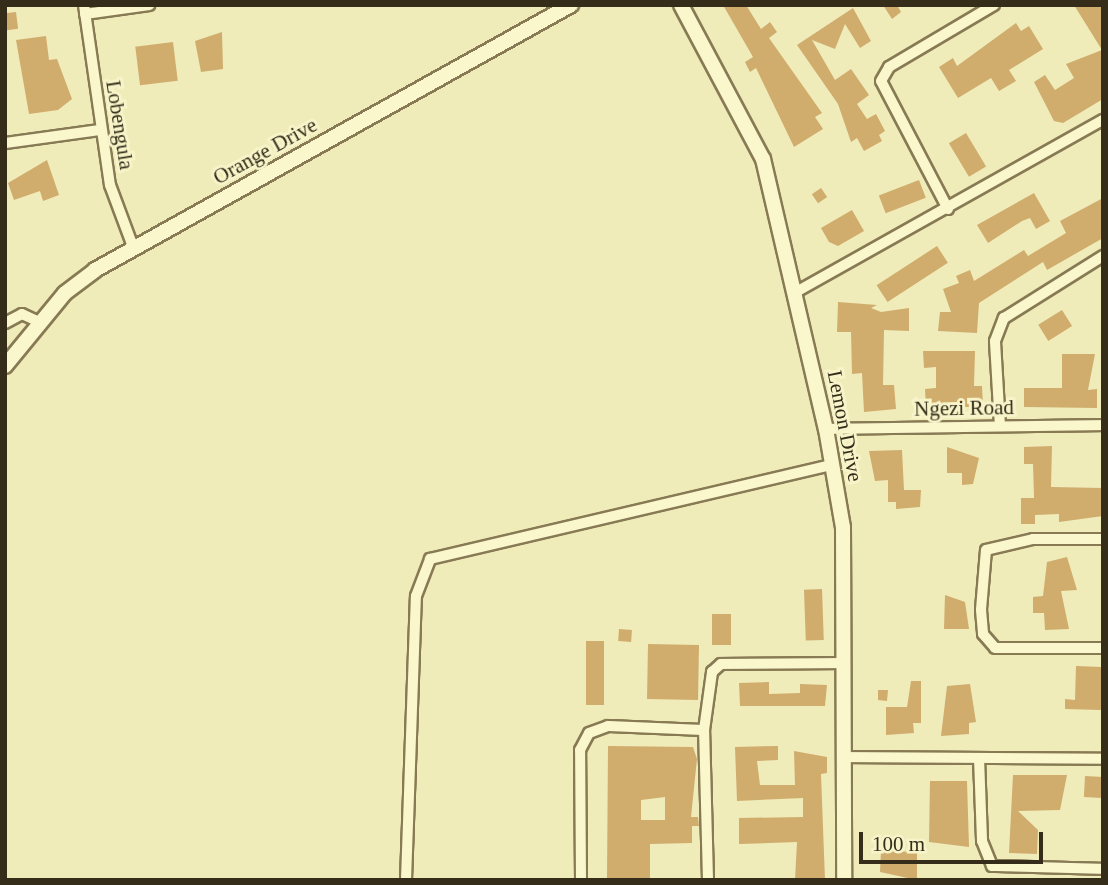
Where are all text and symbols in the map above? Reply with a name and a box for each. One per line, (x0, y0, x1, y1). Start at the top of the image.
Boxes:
street label: Lobengula (101, 79, 139, 171)
street label: Orange Drive (209, 112, 321, 190)
street label: Lemon Drive (822, 368, 868, 484)
street label: Ngezi Road (914, 395, 1014, 421)
scale bar (863, 818, 1047, 862)
text: 100 m (872, 832, 925, 856)

